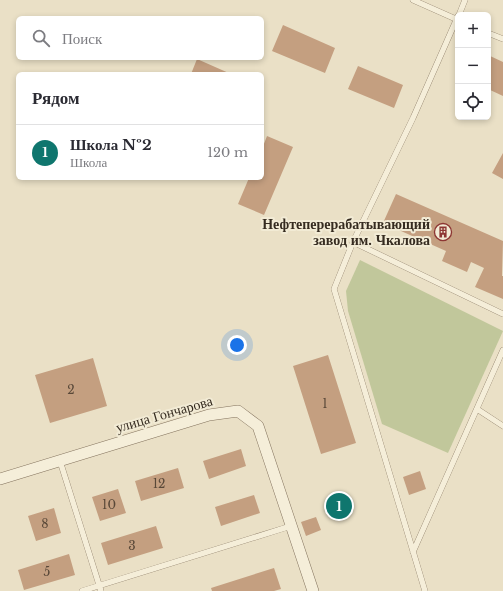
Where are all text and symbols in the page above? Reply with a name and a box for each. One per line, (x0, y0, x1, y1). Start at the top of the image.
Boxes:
map controls (455, 12, 491, 120)
button: + (455, 12, 491, 48)
search box (16, 16, 264, 60)
icon: search (30, 27, 52, 49)
text: Поиск (62, 29, 102, 48)
button: − (455, 48, 491, 84)
button: locate (455, 84, 491, 120)
text: Рядом (32, 88, 80, 109)
text: Школа №2 (70, 135, 152, 154)
text: 1 (42, 144, 48, 161)
text: 120 m (207, 144, 248, 161)
text: Школа (70, 154, 107, 171)
place label: Нефтеперерабатывающий завод им. Чкалова (262, 215, 430, 249)
building icon: Нефтеперерабатывающий завод им. Чкалова (433, 222, 453, 242)
your location (227, 335, 247, 355)
house number: 2 (67, 382, 75, 397)
street label: улица Гончарова (114, 391, 215, 436)
house number: 1 (322, 396, 328, 411)
house number: 12 (153, 476, 165, 491)
pin: 1 (326, 491, 352, 521)
house number: 10 (102, 497, 116, 512)
house number: 8 (41, 516, 49, 531)
house number: 3 (128, 538, 136, 553)
house number: 5 (44, 564, 51, 579)

